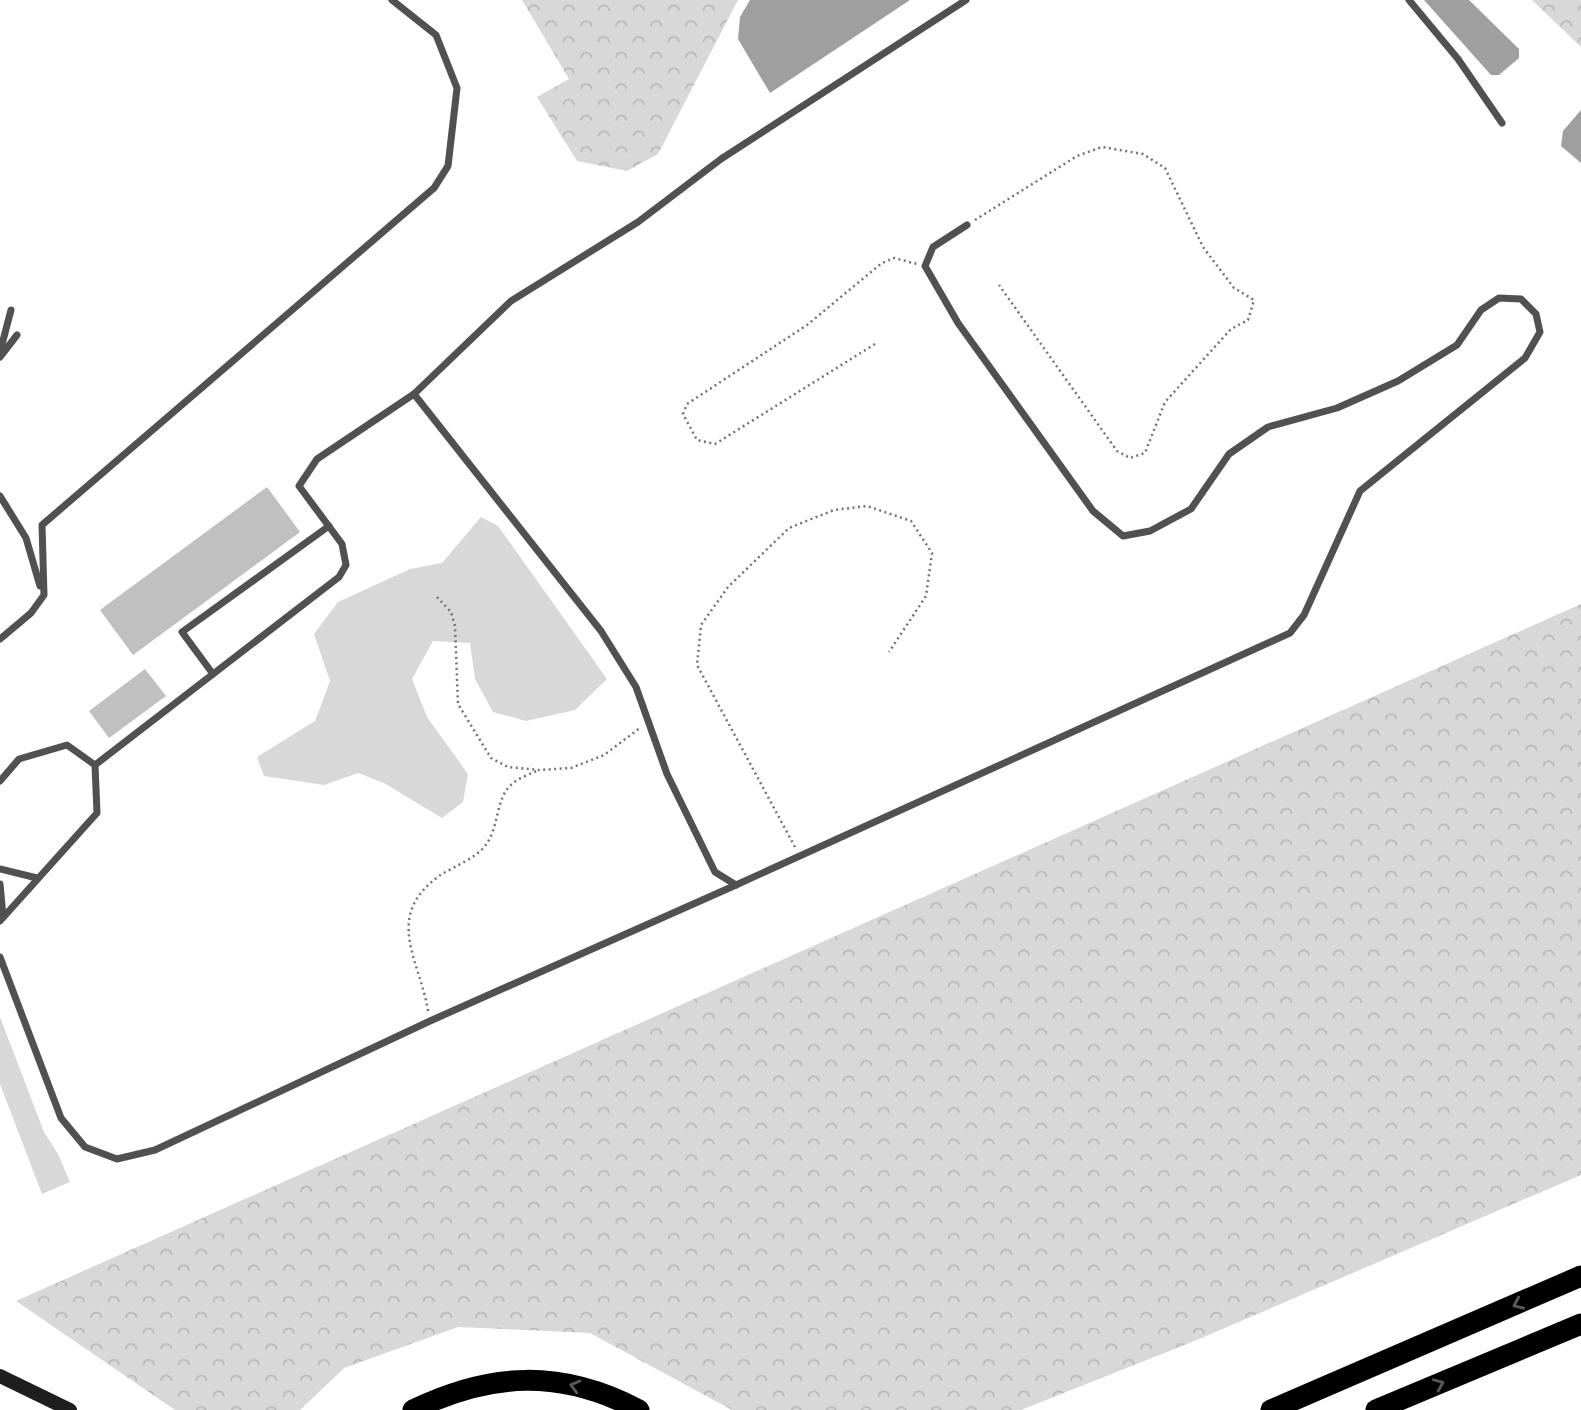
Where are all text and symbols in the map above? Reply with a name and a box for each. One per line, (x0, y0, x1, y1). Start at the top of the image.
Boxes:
one-way arrow (1513, 1296, 1526, 1310)
one-way arrow (1432, 1378, 1444, 1392)
one-way arrow (569, 1379, 581, 1394)

